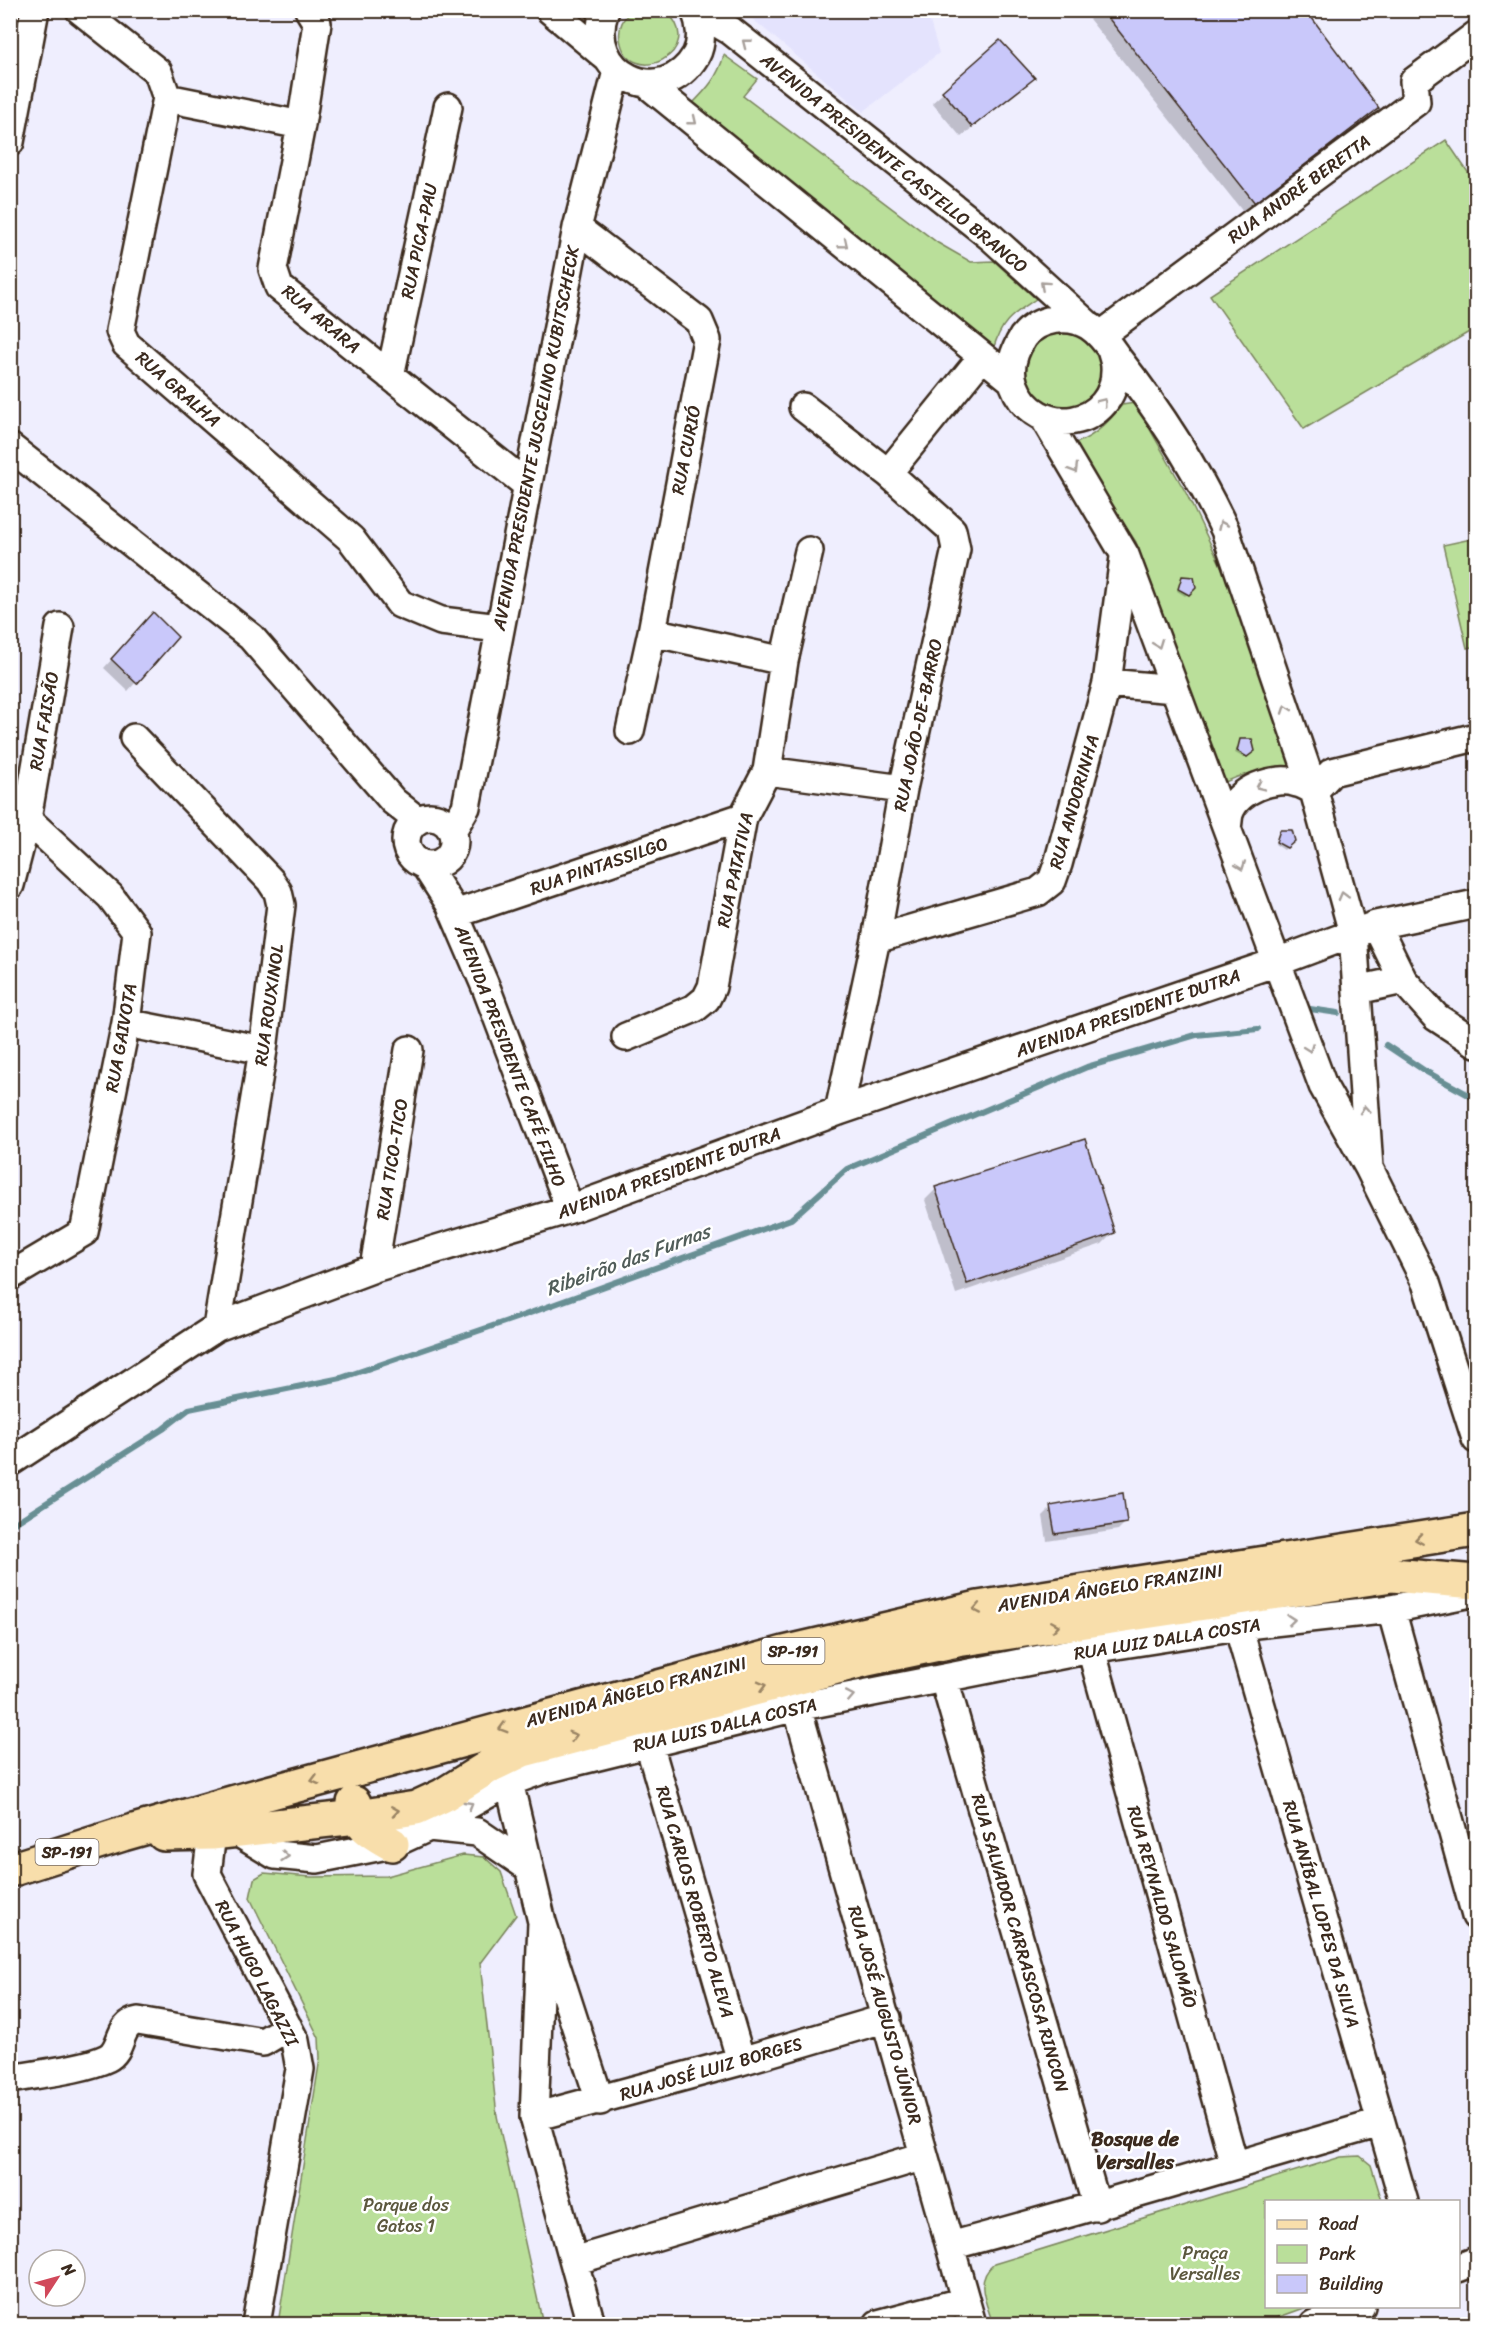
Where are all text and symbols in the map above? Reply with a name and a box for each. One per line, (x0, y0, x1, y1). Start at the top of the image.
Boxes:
one-way arrow (741, 39, 752, 50)
street label: AVENIDA PRESIDENTE CASTELLO BRANCO (752, 44, 1035, 282)
one-way arrow (686, 113, 697, 124)
street label: RUA ANDRÉ BERETTA (1221, 126, 1377, 252)
street label: RUA PICA-PAU (391, 180, 447, 302)
one-way arrow (837, 237, 848, 248)
street label: AVENIDA PRESIDENTE JUSCELINO KUBITSCHECK (483, 242, 589, 634)
street label: RUA ARARA (274, 276, 368, 362)
one-way arrow (1040, 281, 1051, 292)
street label: RUA GRALHA (128, 343, 228, 435)
one-way arrow (1095, 398, 1106, 409)
street label: RUA CURIÓ (662, 403, 710, 497)
one-way arrow (1066, 462, 1078, 473)
one-way arrow (1217, 521, 1229, 532)
street label: RUA JOÃO-DE-BARRO (884, 636, 952, 814)
one-way arrow (1151, 637, 1163, 648)
street label: RUA FAISÃO (20, 669, 68, 773)
one-way arrow (1281, 704, 1293, 715)
street label: RUA ANDORINHA (1040, 731, 1108, 873)
one-way arrow (1255, 779, 1266, 791)
street label: RUA PATATIVA (707, 809, 763, 931)
street label: RUA PINTASSILGO (526, 827, 672, 905)
one-way arrow (1234, 859, 1246, 870)
one-way arrow (1338, 891, 1350, 902)
street label: AVENIDA PRESIDENTE CAFÉ FILHO (445, 919, 575, 1192)
street label: RUA ROUXINOL (245, 941, 293, 1068)
street label: AVENIDA PRESIDENTE DUTRA (1010, 959, 1245, 1067)
street label: RUA GAIVOTA (96, 981, 146, 1095)
one-way arrow (1301, 1043, 1314, 1053)
street label: RUA TICO-TICO (367, 1096, 417, 1222)
one-way arrow (1358, 1105, 1371, 1114)
street label: AVENIDA PRESIDENTE DUTRA (552, 1118, 785, 1229)
water label: Ribeirão das Furnas (541, 1213, 718, 1306)
one-way arrow (1414, 1533, 1423, 1545)
street label: AVENIDA ÂNGELO FRANZINI (994, 1554, 1225, 1622)
one-way arrow (973, 1602, 983, 1615)
street label: RUA LUIZ DALLA COSTA (1071, 1608, 1263, 1670)
one-way arrow (1287, 1614, 1296, 1627)
one-way arrow (1051, 1620, 1060, 1632)
road number: SP-191 (762, 1638, 824, 1664)
street label: AVENIDA ÂNGELO FRANZINI (521, 1647, 751, 1737)
one-way arrow (756, 1681, 766, 1694)
street label: RUA LUIS DALLA COSTA (630, 1688, 820, 1762)
one-way arrow (845, 1690, 855, 1703)
one-way arrow (498, 1721, 508, 1734)
one-way arrow (567, 1731, 578, 1743)
one-way arrow (310, 1773, 321, 1785)
street label: RUA CARLOS ROBERTO ALEVA (646, 1782, 744, 2022)
street label: RUA SALVADOR CARRASCOSA RINCON (962, 1790, 1078, 2097)
street label: RUA ANÍBAL LOPES DA SILVA (1273, 1796, 1369, 2032)
one-way arrow (463, 1800, 473, 1812)
street label: RUA REYNALDO SALOMÃO (1118, 1802, 1206, 2012)
one-way arrow (390, 1805, 400, 1818)
road number: SP-191 (36, 1839, 98, 1865)
one-way arrow (281, 1849, 290, 1862)
street label: RUA HUGO LAGAZZI (206, 1894, 309, 2054)
street label: RUA JOSÉ AUGUSTO JÚNIOR (838, 1902, 932, 2128)
street label: RUA JOSÉ LUIZ BORGES (616, 2028, 806, 2110)
district label: Bosque de Versalles (1091, 2122, 1180, 2180)
park label: Parque dos Gatos 1 (363, 2189, 450, 2242)
legend (1265, 2200, 1460, 2308)
text: Road (1319, 2208, 1359, 2240)
park label: Praça Versalles (1170, 2237, 1241, 2290)
text: Park (1319, 2238, 1356, 2270)
north arrow (27, 2248, 87, 2308)
text: N (53, 2256, 84, 2283)
text: Building (1319, 2268, 1383, 2300)

